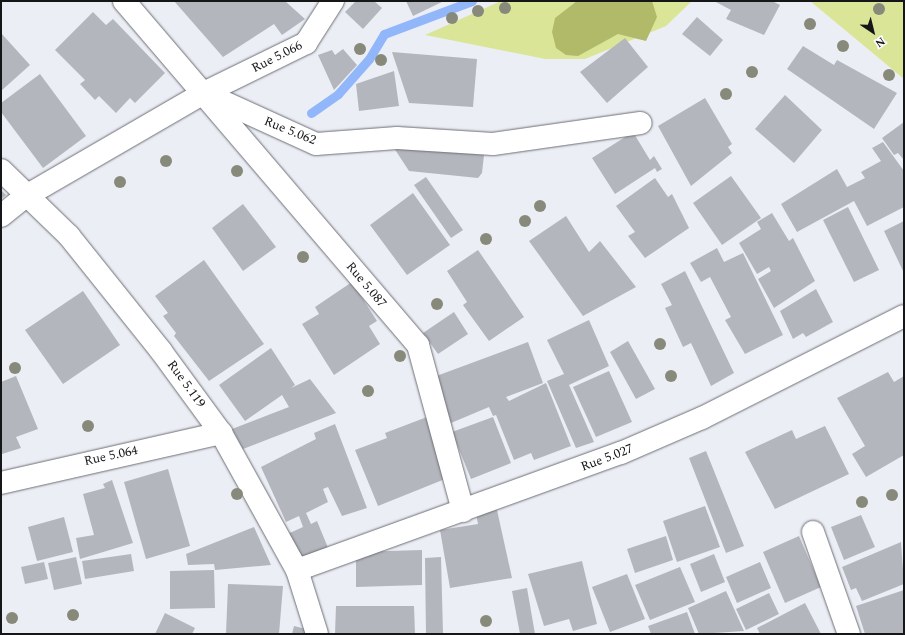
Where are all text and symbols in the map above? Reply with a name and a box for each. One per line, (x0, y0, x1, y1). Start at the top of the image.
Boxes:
north arrow (853, 12, 893, 52)
text: N (872, 33, 889, 52)
street label: Rue 5.066 (249, 38, 305, 76)
street label: Rue 5.062 (262, 114, 318, 148)
street label: Rue 5.087 (342, 259, 390, 311)
street label: Rue 5.119 (164, 357, 208, 411)
street label: Rue 5.027 (579, 441, 635, 475)
street label: Rue 5.064 (83, 443, 139, 469)

